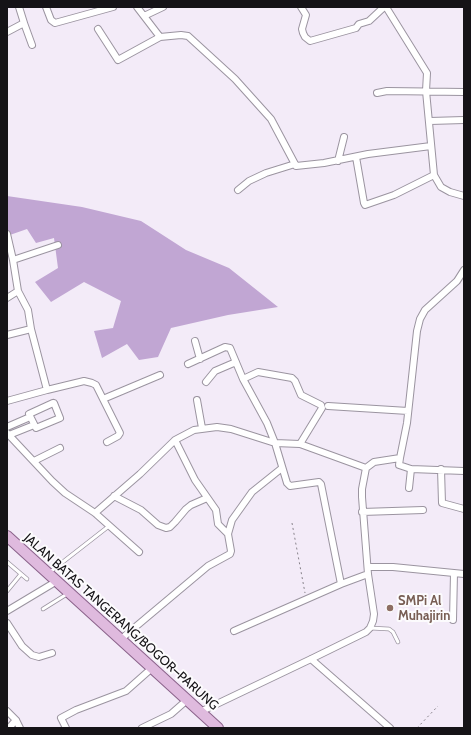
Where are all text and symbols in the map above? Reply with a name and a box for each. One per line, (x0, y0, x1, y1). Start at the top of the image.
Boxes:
street label: JALAN BATAS TANGERANG/BOGOR–PARUNG (20, 530, 222, 714)
place label: SMPi Al Muhajirin (398, 593, 450, 624)
marker: SMPi Al Muhajirin (385, 603, 395, 613)

